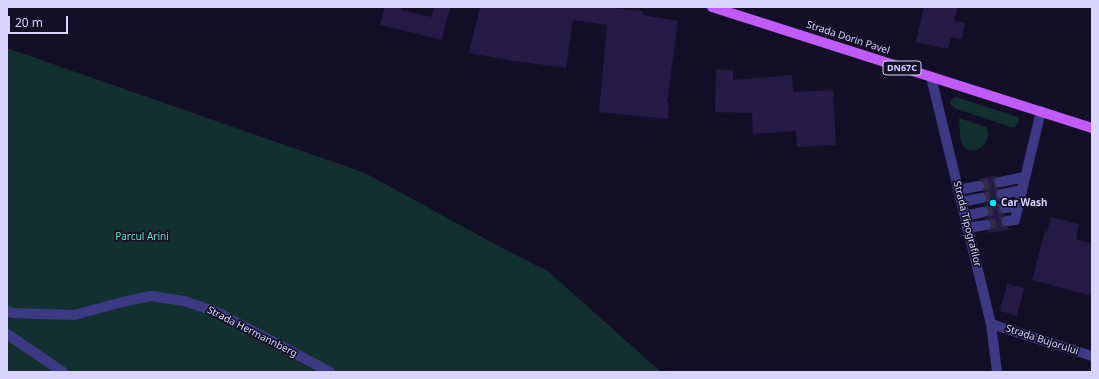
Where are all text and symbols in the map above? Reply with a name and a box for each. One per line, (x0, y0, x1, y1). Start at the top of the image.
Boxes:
scale bar (10, 8, 70, 34)
text: 20 m (15, 14, 43, 31)
street label: Strada Dorin Pavel (805, 19, 891, 57)
road number: DN67C (883, 61, 921, 75)
street label: Strada Tipografilor (951, 180, 983, 268)
place label: Car Wash (1001, 197, 1047, 209)
marker: Car Wash (988, 198, 998, 208)
park label: Parcul Arini (115, 231, 169, 243)
street label: Strada Hermannberg (205, 304, 299, 360)
street label: Strada Bujorului (1004, 323, 1080, 357)

